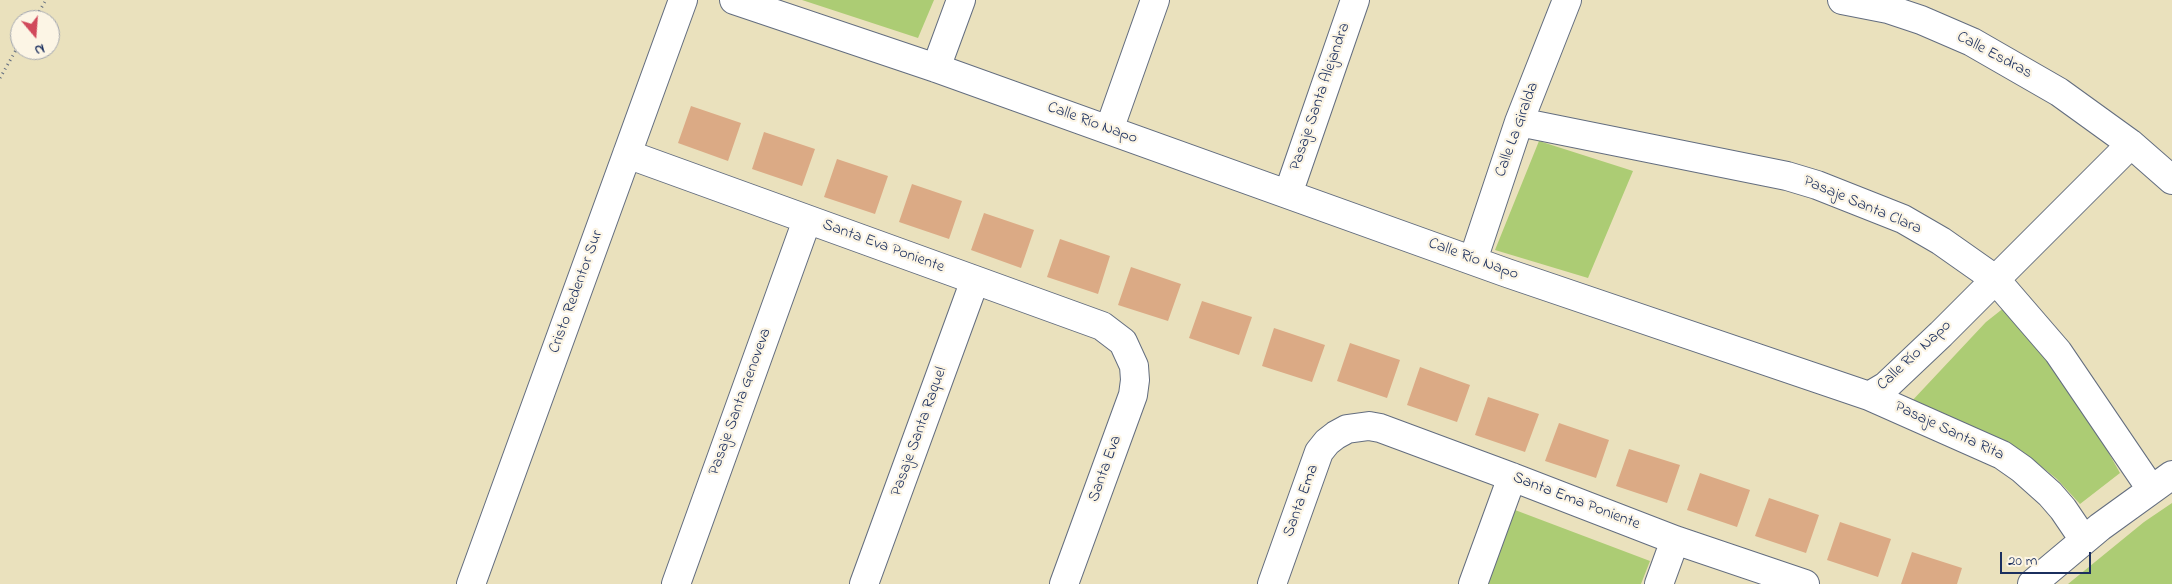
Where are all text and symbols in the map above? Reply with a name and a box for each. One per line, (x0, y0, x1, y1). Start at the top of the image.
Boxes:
north arrow (10, 10, 60, 60)
street label: Pasaje Santa Alejandra (1287, 21, 1355, 173)
street label: Calle Esdras (1953, 28, 2035, 84)
text: N (32, 37, 47, 60)
street label: Calle La Giralda (1492, 80, 1544, 180)
street label: Calle Río Napo (1044, 99, 1140, 149)
street label: Pasaje Santa Clara (1800, 172, 1924, 240)
street label: Santa Eva Poniente (819, 216, 947, 278)
street label: Cristo Redentor Sur (546, 228, 608, 356)
street label: Calle Río Napo (1425, 235, 1521, 285)
street label: Calle Río Napo (1874, 317, 1956, 395)
street label: Pasaje Santa Genoveva (705, 326, 777, 478)
street label: Pasaje Santa Raquel (888, 365, 952, 499)
street label: Pasaje Santa Rita (1891, 398, 2007, 466)
street label: Santa Eva (1085, 433, 1127, 505)
street label: Santa Ema (1280, 462, 1324, 540)
street label: Santa Ema Poniente (1510, 469, 1642, 535)
scale bar (2002, 542, 2093, 574)
text: 20 m (2008, 550, 2037, 572)

